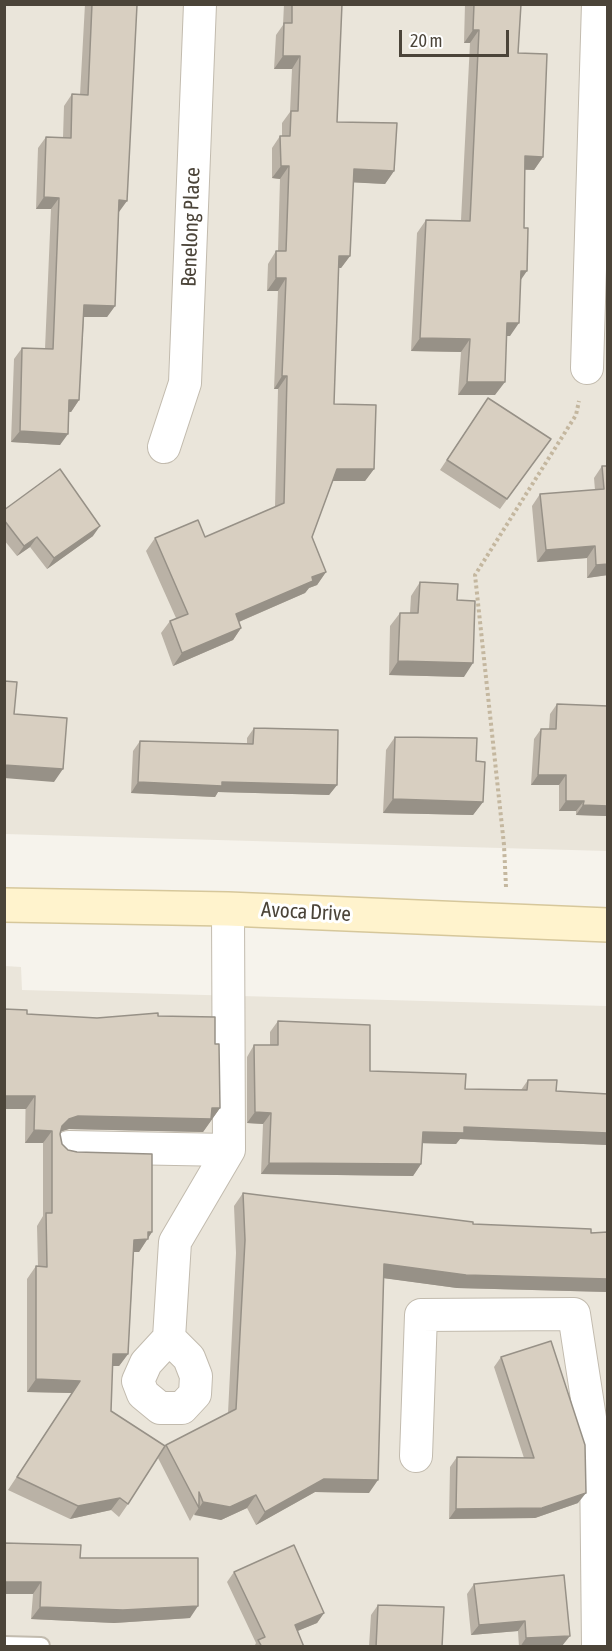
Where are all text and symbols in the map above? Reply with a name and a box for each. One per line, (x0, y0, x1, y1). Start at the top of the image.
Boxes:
scale bar (402, 18, 512, 56)
text: 20 m (410, 30, 442, 51)
street label: Benelong Place (176, 167, 206, 287)
street label: Avoca Drive (261, 897, 351, 927)

